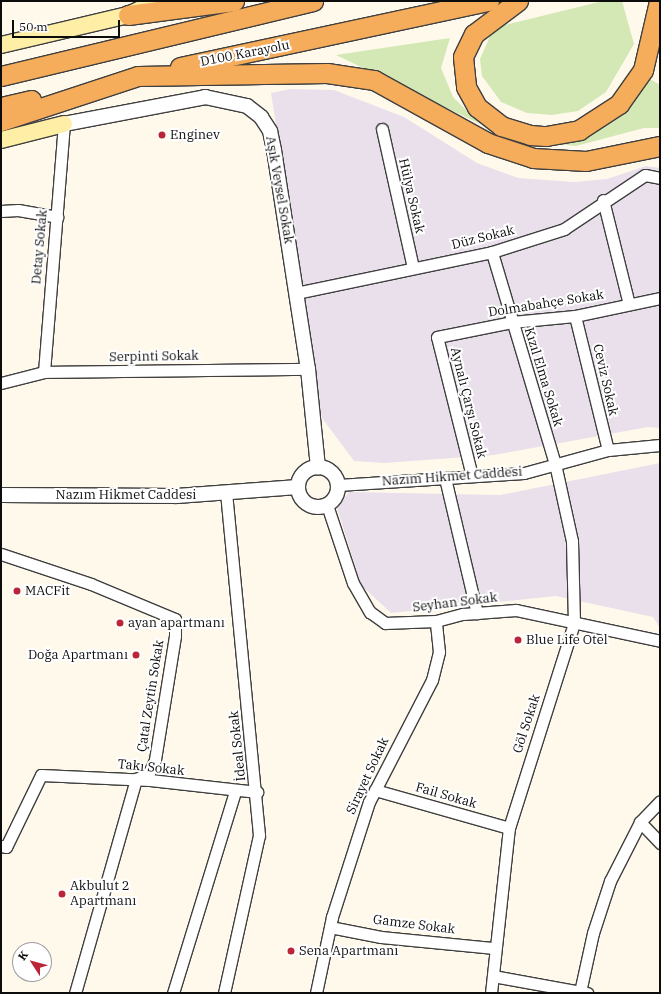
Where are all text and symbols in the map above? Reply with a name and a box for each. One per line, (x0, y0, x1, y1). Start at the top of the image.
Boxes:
scale bar (14, 12, 122, 38)
text: 50 m (19, 19, 48, 34)
street label: D100 Karayolu (199, 38, 291, 70)
place label: Enginev (170, 127, 220, 143)
marker: Enginev (157, 130, 167, 140)
street label: Aşık Veysel Sokak (262, 135, 296, 245)
street label: Hülya Sokak (395, 157, 427, 235)
street label: Detay Sokak (29, 209, 51, 285)
street label: Düz Sokak (450, 223, 516, 253)
street label: Dolmabahçe Sokak (487, 287, 605, 321)
street label: Kızıl Elma Sokak (521, 326, 565, 428)
street label: Ceviz Sokak (589, 343, 621, 417)
street label: Aynalı Çarşı Sokak (447, 346, 489, 460)
street label: Serpinti Sokak (109, 348, 199, 366)
street label: Nazım Hikmet Caddesi (381, 464, 523, 490)
street label: Nazım Hikmet Caddesi (56, 487, 196, 503)
place label: MACFit (25, 583, 70, 599)
marker: MACFit (12, 586, 22, 596)
street label: Seyhan Sokak (412, 590, 498, 616)
place label: ayan apartmanı (128, 615, 225, 631)
marker: ayan apartmanı (115, 618, 125, 628)
place label: Blue Life Otel (526, 632, 608, 648)
marker: Blue Life Otel (513, 635, 523, 645)
street label: Çatal Zeytin Sokak (134, 639, 168, 753)
place label: Doğa Apartmanı (28, 647, 128, 663)
marker: Doğa Apartmanı (131, 650, 141, 660)
street label: Göl Sokak (510, 693, 544, 755)
street label: İdeal Sokak (227, 710, 249, 782)
street label: Sirayet Sokak (343, 735, 393, 817)
street label: Takı Sokak (117, 757, 185, 779)
street label: Fail Sokak (414, 780, 478, 812)
place label: Akbulut 2 Apartmanı (70, 879, 136, 910)
marker: Akbulut 2 Apartmanı (57, 889, 67, 899)
street label: Gamze Sokak (372, 912, 456, 938)
north arrow (12, 942, 52, 982)
place label: Sena Apartmanı (299, 943, 398, 959)
marker: Sena Apartmanı (286, 946, 296, 956)
text: K (15, 948, 31, 963)

